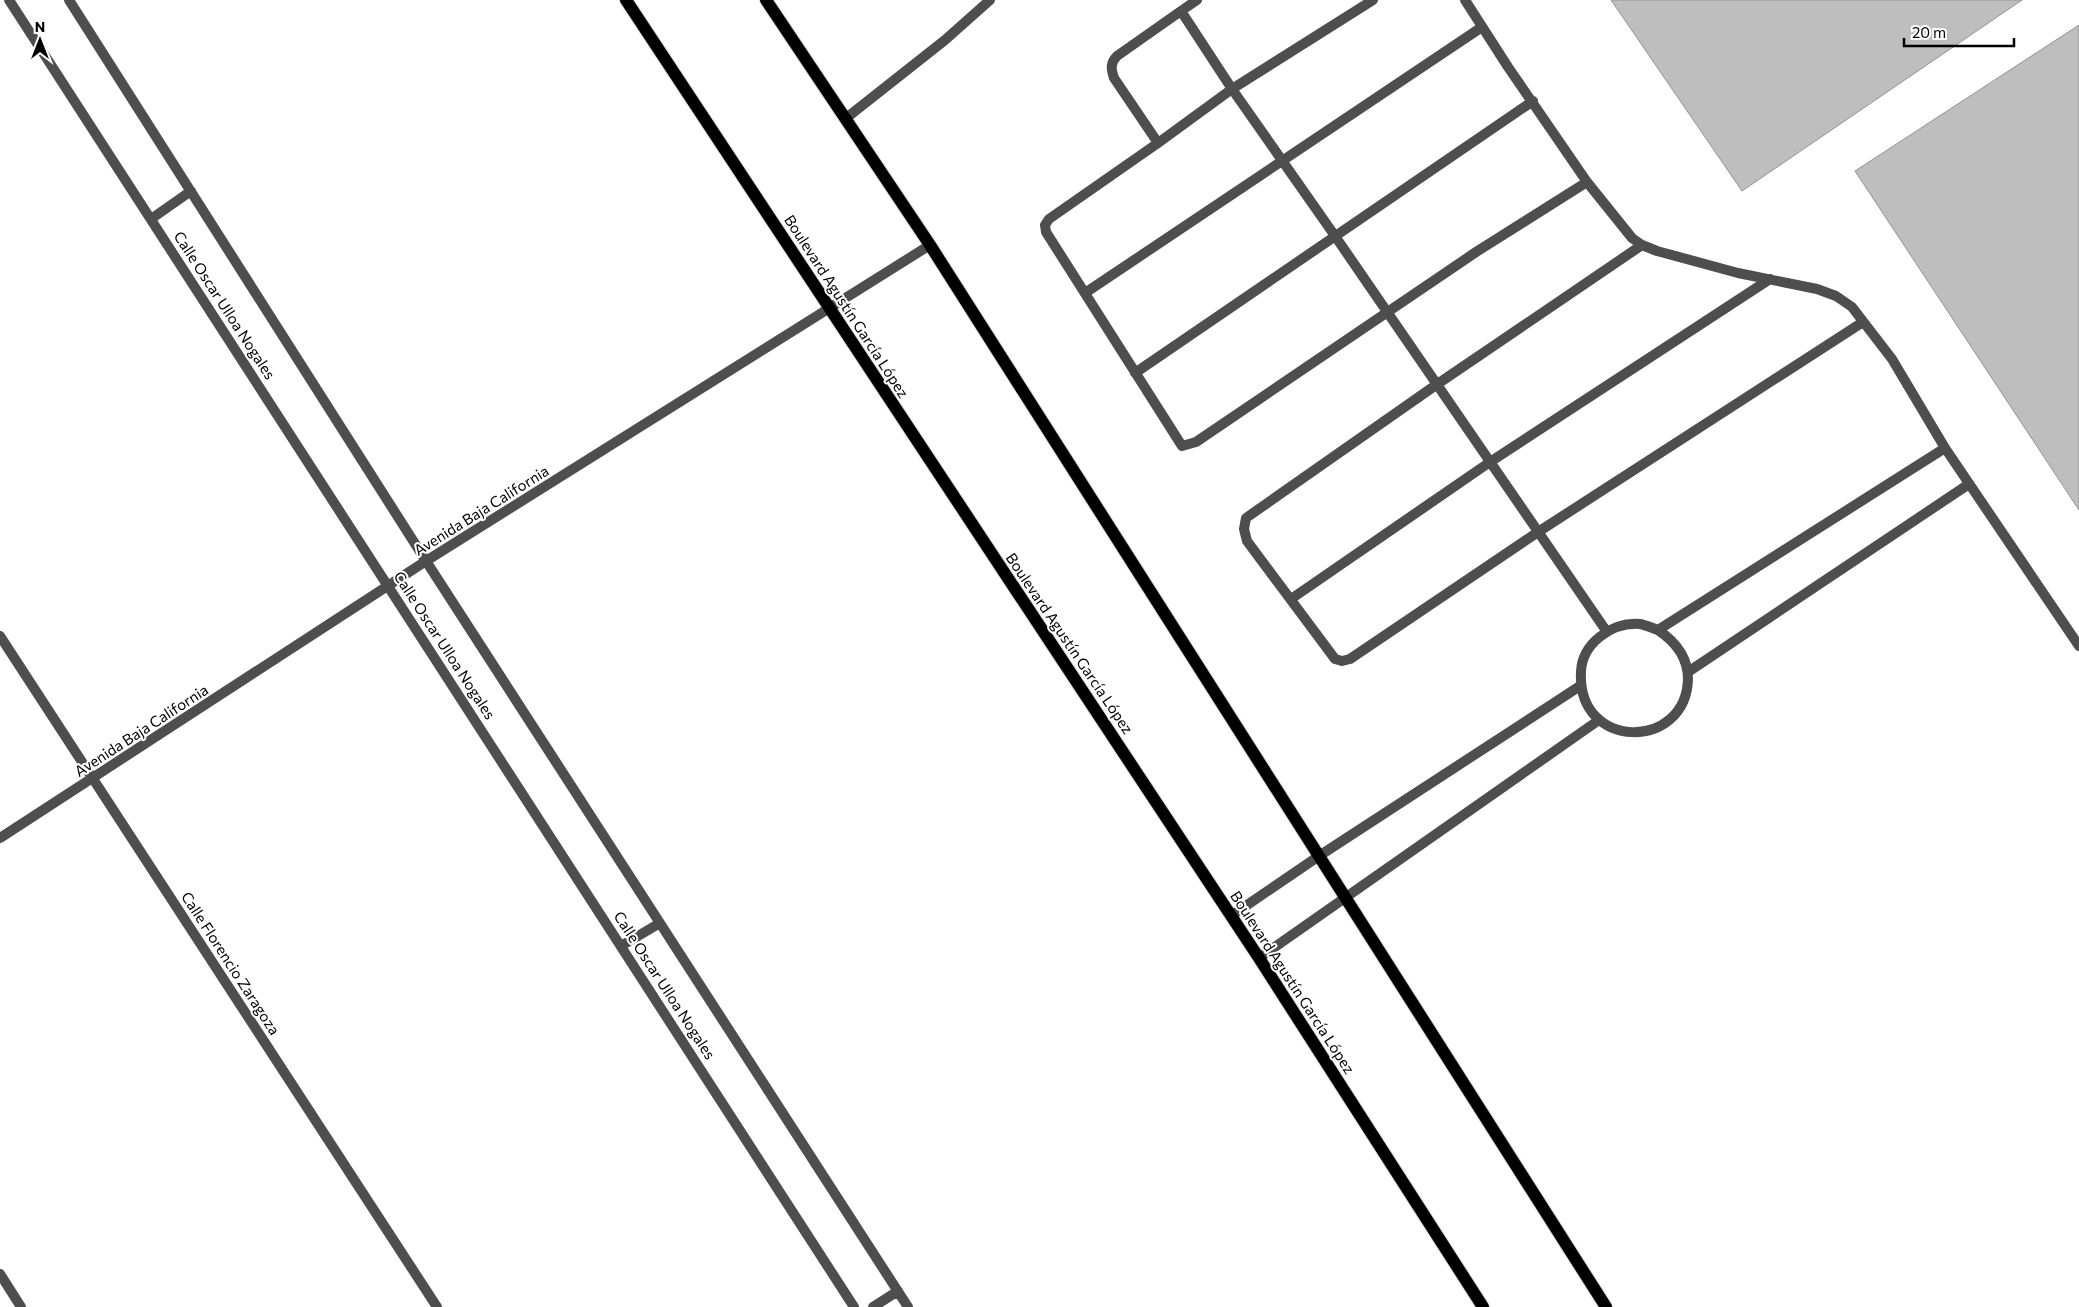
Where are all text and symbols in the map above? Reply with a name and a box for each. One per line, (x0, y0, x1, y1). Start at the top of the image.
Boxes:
north arrow (15, 15, 65, 65)
scale bar (1904, 15, 2014, 47)
text: N (35, 18, 45, 35)
text: 20 m (1912, 23, 1946, 41)
street label: Boulevard Agustín García López (781, 211, 913, 401)
street label: Calle Oscar Ulloa Nogales (170, 228, 280, 382)
street label: Avenida Baja California (410, 461, 552, 559)
street label: Boulevard Agustín García López (1003, 549, 1137, 737)
street label: Calle Oscar Ulloa Nogales (390, 568, 500, 722)
street label: Avenida Baja California (71, 680, 211, 780)
street label: Boulevard Agustín García López (1227, 887, 1359, 1077)
street label: Calle Florencio Zaragoza (178, 888, 284, 1038)
street label: Calle Oscar Ulloa Nogales (610, 908, 720, 1062)

